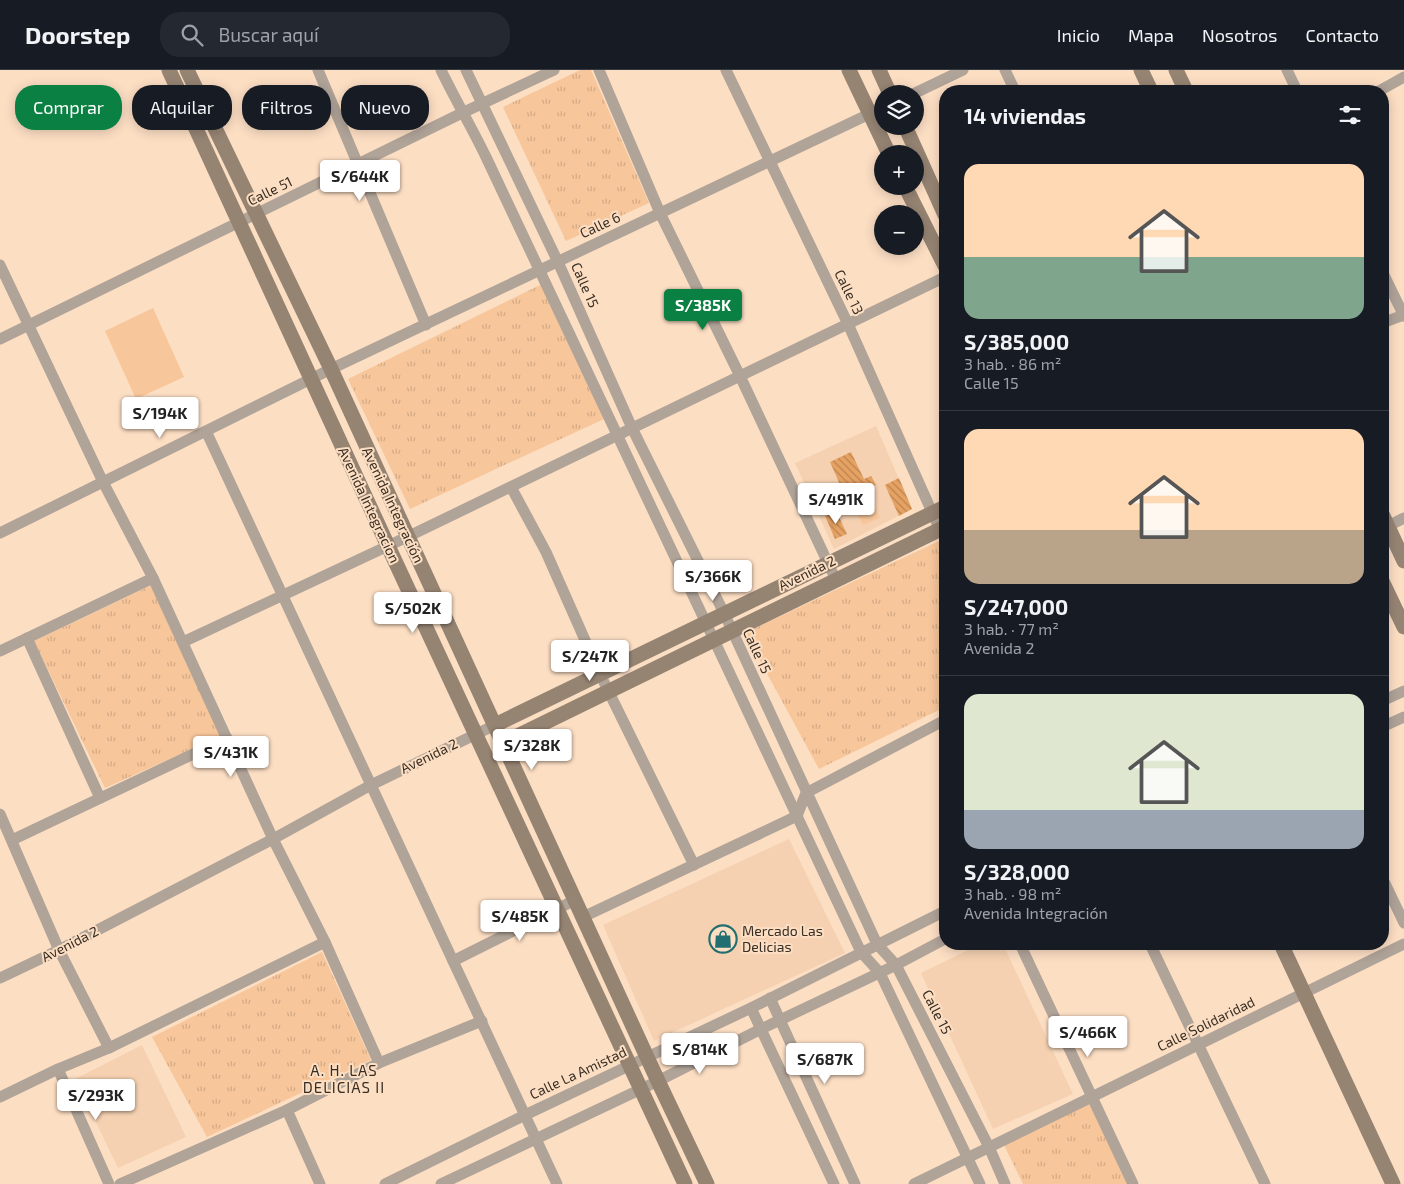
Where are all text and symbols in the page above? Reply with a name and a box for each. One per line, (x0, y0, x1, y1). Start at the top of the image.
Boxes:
search box (160, 12, 510, 57)
text: Doorstep (25, 20, 130, 49)
icon: search (178, 21, 206, 49)
text: Buscar aquí (218, 23, 319, 46)
text: Inicio (1057, 24, 1100, 46)
text: Mapa (1128, 24, 1174, 46)
text: Nosotros (1202, 24, 1277, 46)
text: Contacto (1305, 24, 1379, 46)
chip: Comprar (15, 85, 122, 130)
chip: Alquilar (132, 85, 232, 130)
chip: Filtros (242, 85, 331, 130)
chip: Nuevo (341, 85, 429, 130)
map controls (874, 85, 924, 255)
button: layers (874, 85, 924, 135)
icon: filters (1336, 101, 1364, 129)
text: 14 viviendas (964, 103, 1086, 128)
button: + (874, 145, 924, 195)
pin: S/644K (319, 160, 401, 202)
text: S/644K (331, 166, 389, 185)
street label: Calle 51 (245, 172, 295, 209)
icon: home (1119, 196, 1209, 286)
button: − (874, 205, 924, 255)
street label: Calle 6 (577, 208, 623, 241)
street label: Calle 15 (568, 260, 603, 310)
street label: Calle 13 (831, 266, 868, 317)
pin: S/385K (662, 288, 744, 331)
text: S/385K (675, 295, 731, 314)
text: S/385,000 (964, 329, 1069, 354)
text: 3 hab. · 86 m² (964, 354, 1061, 373)
text: Calle 15 (964, 373, 1019, 392)
pin: S/194K (119, 396, 201, 439)
text: S/194K (133, 403, 187, 422)
street label: Avenida Integracion (335, 444, 404, 565)
street label: Avenida Integración (359, 444, 428, 565)
icon: home (1119, 462, 1209, 552)
pin: S/491K (795, 482, 877, 525)
text: S/491K (809, 489, 863, 508)
street label: Avenida 2 (775, 551, 838, 594)
pin: S/366K (672, 560, 754, 602)
text: S/366K (685, 566, 741, 585)
pin: S/502K (372, 592, 454, 634)
text: S/247,000 (964, 594, 1068, 619)
text: S/502K (385, 598, 441, 617)
text: 3 hab. · 77 m² (964, 619, 1059, 638)
street label: Calle 15 (740, 626, 775, 676)
text: Avenida 2 (964, 638, 1034, 657)
pin: S/247K (549, 640, 631, 682)
text: S/247K (562, 646, 618, 665)
icon: home (1119, 727, 1209, 817)
pin: S/328K (491, 728, 573, 771)
street label: Avenida 2 (397, 734, 460, 777)
text: S/328K (504, 735, 560, 754)
pin: S/431K (190, 736, 272, 778)
text: S/431K (204, 742, 258, 761)
text: S/328,000 (964, 859, 1070, 884)
text: 3 hab. · 98 m² (964, 884, 1061, 903)
pin: S/485K (479, 900, 561, 942)
text: Avenida Integración (964, 903, 1108, 922)
text: S/485K (491, 906, 549, 925)
street label: Avenida 2 (38, 922, 101, 965)
place label: Mercado Las Delicias (742, 922, 823, 955)
shop icon: Mercado Las Delicias (708, 924, 738, 954)
street label: Calle 15 (919, 987, 956, 1037)
street label: Calle Solidaridad (1154, 993, 1257, 1055)
pin: S/466K (1047, 1016, 1129, 1058)
text: S/466K (1059, 1022, 1117, 1041)
pin: S/814K (659, 1032, 741, 1075)
text: S/814K (672, 1039, 728, 1058)
pin: S/687K (784, 1042, 866, 1085)
street label: Calle La Amistad (527, 1043, 629, 1102)
text: S/687K (797, 1049, 853, 1068)
district label: A. H. LAS DELICIAS II (303, 1061, 385, 1096)
pin: S/293K (55, 1078, 137, 1121)
text: S/293K (68, 1085, 124, 1104)

